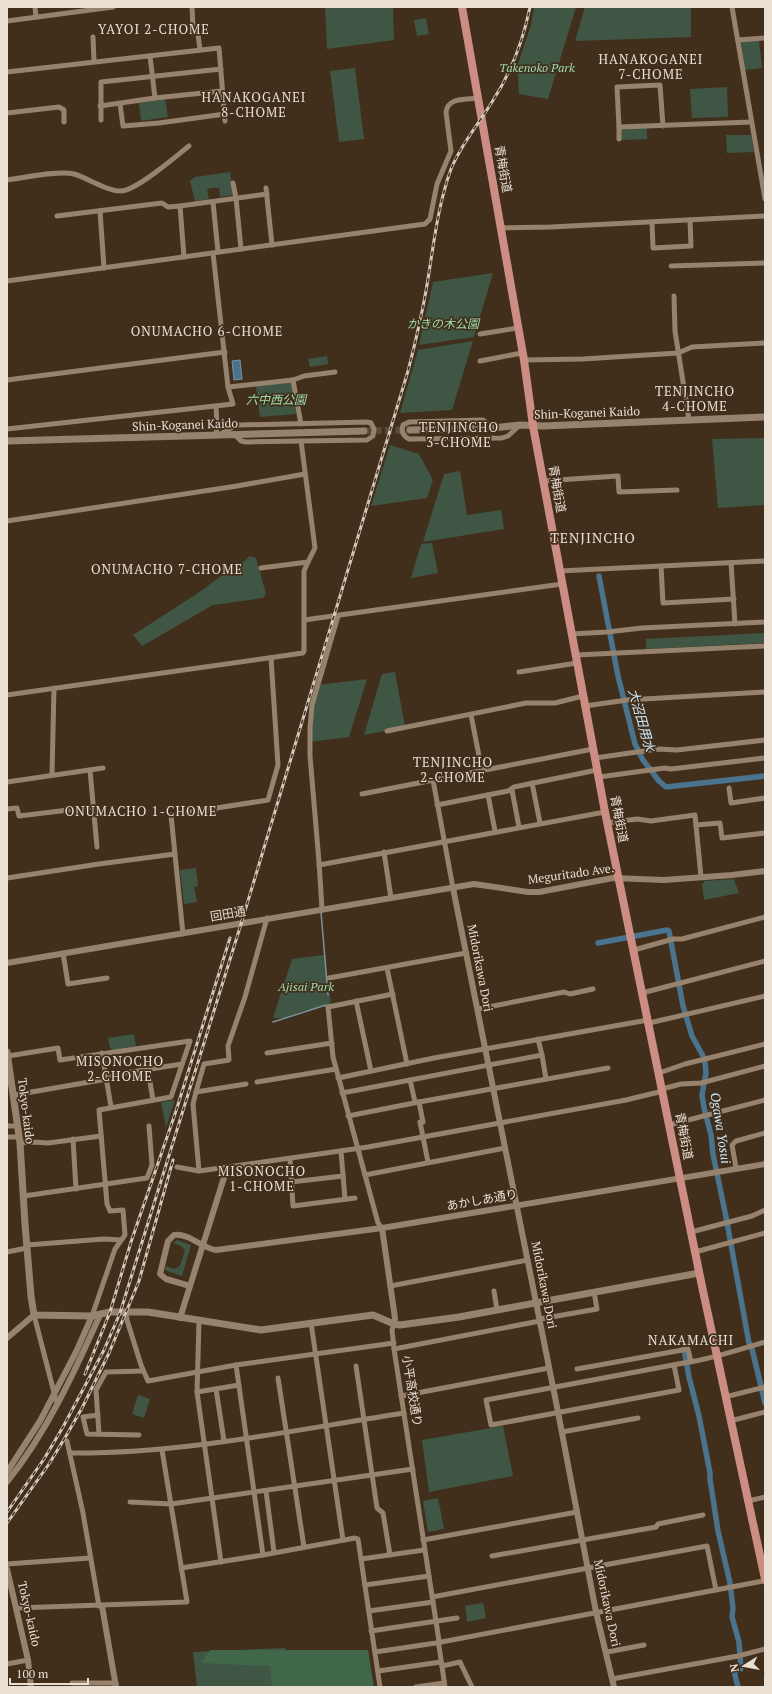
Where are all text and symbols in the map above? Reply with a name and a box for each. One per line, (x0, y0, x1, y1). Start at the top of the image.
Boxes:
district label: YAYOI 2-CHOME (98, 20, 210, 38)
district label: HANAKOGANEI 7-CHOME (599, 50, 703, 83)
park label: Takenoko Park (499, 60, 575, 75)
district label: HANAKOGANEI 8-CHOME (202, 88, 306, 121)
street label: 青梅街道 (492, 144, 515, 194)
park label: かきの木公園 (407, 316, 481, 331)
district label: ONUMACHO 6-CHOME (131, 322, 283, 340)
district label: TENJINCHO 4-CHOME (655, 382, 735, 415)
park label: 六中西公園 (246, 392, 308, 407)
street label: Shin-Koganei Kaido (534, 403, 641, 422)
street label: Shin-Koganei Kaido (132, 415, 239, 434)
district label: TENJINCHO 3-CHOME (419, 418, 499, 451)
street label: 青梅街道 (546, 464, 569, 514)
district label: TENJINCHO (550, 528, 636, 547)
district label: ONUMACHO 7-CHOME (91, 560, 243, 578)
water label: 大沼田用水 (624, 686, 660, 756)
district label: TENJINCHO 2-CHOME (413, 753, 493, 786)
street label: 青梅街道 (608, 794, 631, 844)
district label: ONUMACHO 1-CHOME (65, 802, 217, 820)
street label: Meguritado Ave. (527, 860, 615, 887)
street label: 回田通 (209, 903, 247, 924)
street label: Midorikawa Dori (465, 923, 496, 1013)
park label: Ajisai Park (277, 979, 334, 994)
district label: MISONOCHO 2-CHOME (76, 1052, 164, 1085)
street label: Tokyo-kaido (15, 1077, 38, 1145)
water label: Ogawa Yosui (706, 1091, 736, 1165)
street label: 青梅街道 (673, 1111, 696, 1161)
district label: MISONOCHO 1-CHOME (218, 1162, 306, 1195)
street label: あかしあ通り (445, 1186, 519, 1213)
street label: Midorikawa Dori (529, 1240, 560, 1330)
district label: NAKAMACHI (648, 1331, 734, 1349)
street label: 小平高校通り (399, 1354, 426, 1428)
street label: Midorikawa Dori (591, 1558, 624, 1648)
street label: Tokyo-kaido (15, 1580, 44, 1648)
north arrow (724, 1646, 764, 1686)
scale bar (10, 1660, 88, 1686)
text: N (726, 1662, 742, 1673)
text: 100 m (16, 1666, 49, 1681)

